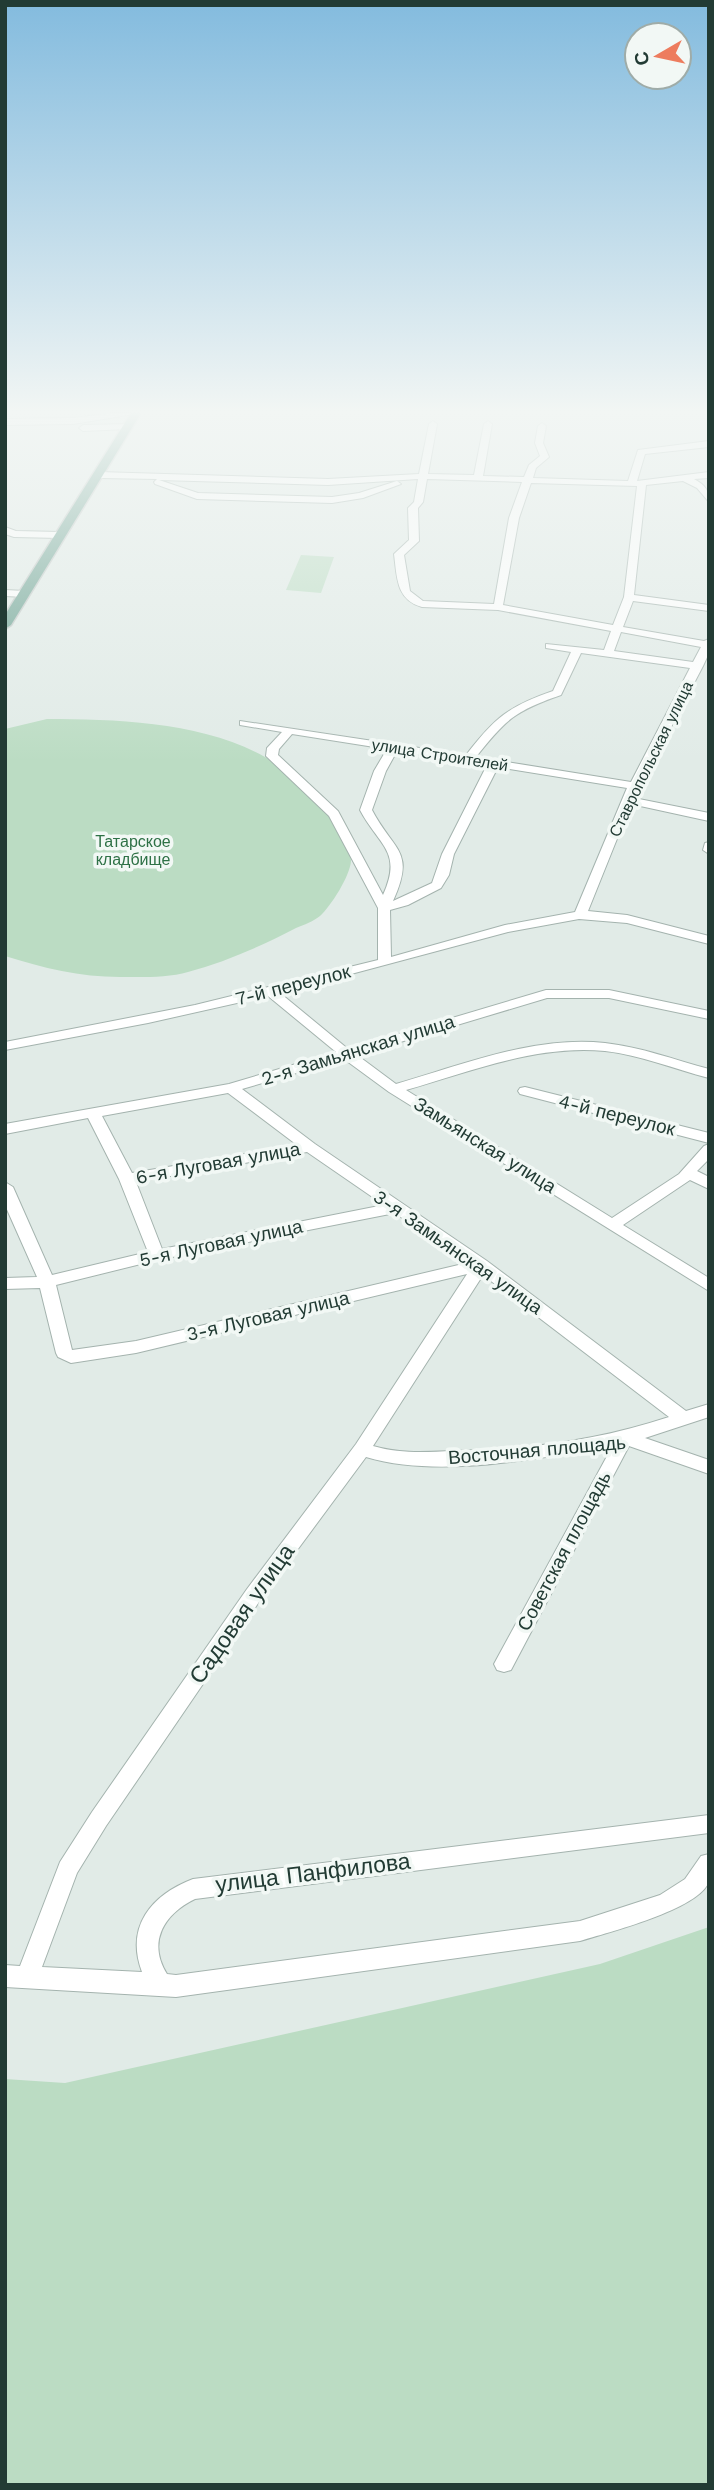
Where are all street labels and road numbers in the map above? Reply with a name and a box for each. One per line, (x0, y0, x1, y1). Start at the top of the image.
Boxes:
street label: Ставропольская улица (605, 678, 697, 840)
street label: улица Строителей (370, 735, 510, 775)
street label: 7-й переулок (233, 959, 353, 1010)
street label: 2-я Замьянская улица (259, 1010, 458, 1090)
street label: 4-й переулок (556, 1089, 678, 1141)
street label: Замьянская улица (410, 1092, 561, 1198)
street label: 6-я Луговая улица (134, 1137, 303, 1189)
street label: 3-я Замьянская улица (369, 1185, 547, 1319)
street label: 5-я Луговая улица (137, 1214, 305, 1272)
street label: 3-я Луговая улица (184, 1286, 352, 1346)
street label: Восточная площадь (447, 1431, 627, 1469)
street label: Советская площадь (512, 1467, 616, 1635)
street label: Садовая улица (184, 1539, 300, 1689)
street label: улица Панфилова (214, 1848, 412, 1898)

